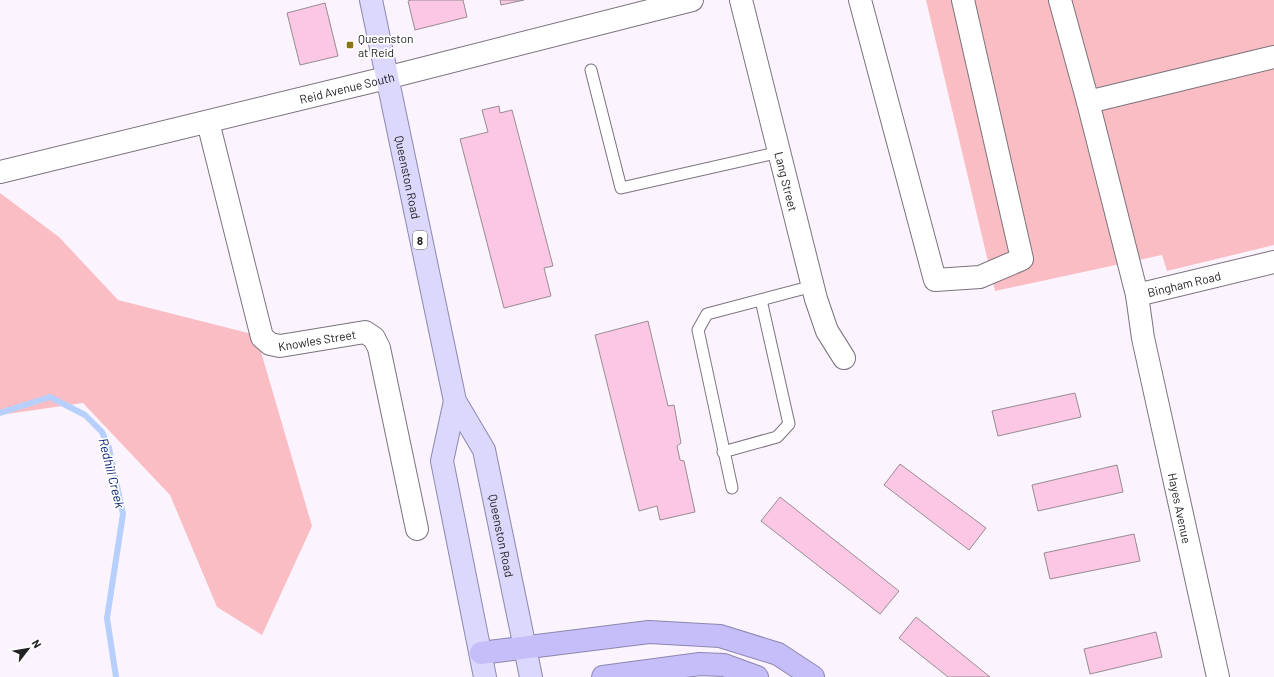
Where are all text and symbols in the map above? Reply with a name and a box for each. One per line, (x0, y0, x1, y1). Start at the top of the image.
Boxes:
place label: Queenston at Reid (358, 31, 414, 59)
marker: Queenston at Reid (345, 40, 355, 50)
street label: Reid Avenue South (298, 69, 396, 106)
street label: Queenston Road (393, 134, 424, 220)
street label: Lang Street (772, 150, 801, 213)
road number: 8 (413, 231, 427, 249)
street label: Bingham Road (1146, 268, 1222, 299)
street label: Knowles Street (277, 327, 357, 353)
water label: Redhill Creek (96, 436, 129, 510)
street label: Hayes Avenue (1166, 471, 1194, 545)
street label: Queenston Road (486, 493, 517, 578)
north arrow (8, 629, 48, 669)
text: N (30, 637, 44, 650)

